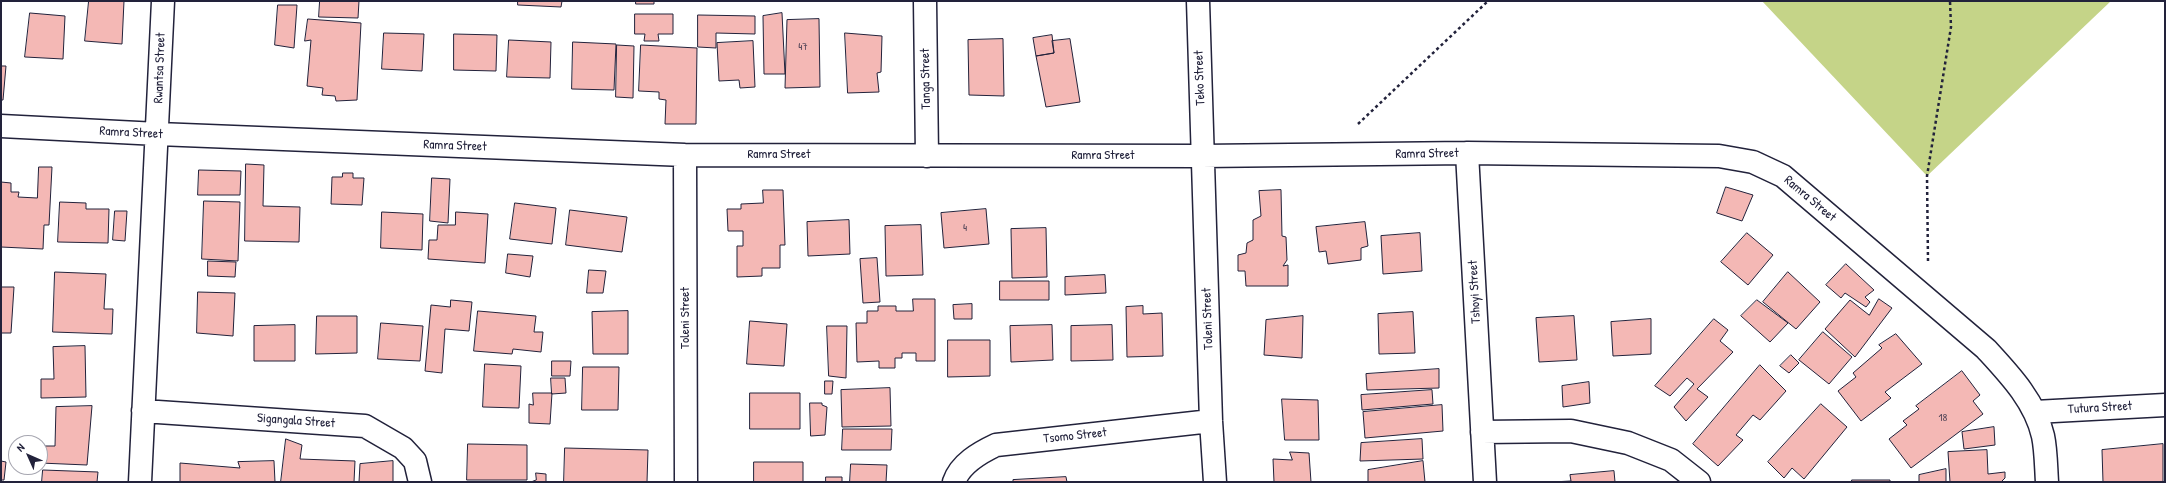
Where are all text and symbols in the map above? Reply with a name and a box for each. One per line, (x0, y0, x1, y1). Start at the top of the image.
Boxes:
street label: Rwantsa Street (151, 32, 169, 104)
house number: 47 (798, 40, 808, 54)
street label: Tanga Street (918, 48, 934, 110)
street label: Teko Street (1191, 50, 1209, 106)
street label: Ramra Street (99, 124, 163, 142)
street label: Ramra Street (423, 137, 487, 155)
street label: Ramra Street (1395, 146, 1459, 162)
street label: Ramra Street (747, 147, 811, 163)
street label: Ramra Street (1071, 148, 1135, 164)
street label: Ramra Street (1781, 173, 1839, 225)
house number: 4 (963, 221, 967, 235)
street label: Tshoyi Street (1466, 260, 1484, 324)
street label: Toleni Street (678, 287, 694, 349)
street label: Toleni Street (1199, 288, 1217, 350)
street label: Tutura Street (2067, 399, 2133, 417)
street label: Sigangala Street (256, 410, 336, 432)
house number: 18 (1939, 411, 1947, 425)
street label: Tsomo Street (1043, 425, 1107, 447)
north arrow (8, 435, 48, 475)
text: N (13, 440, 27, 454)

